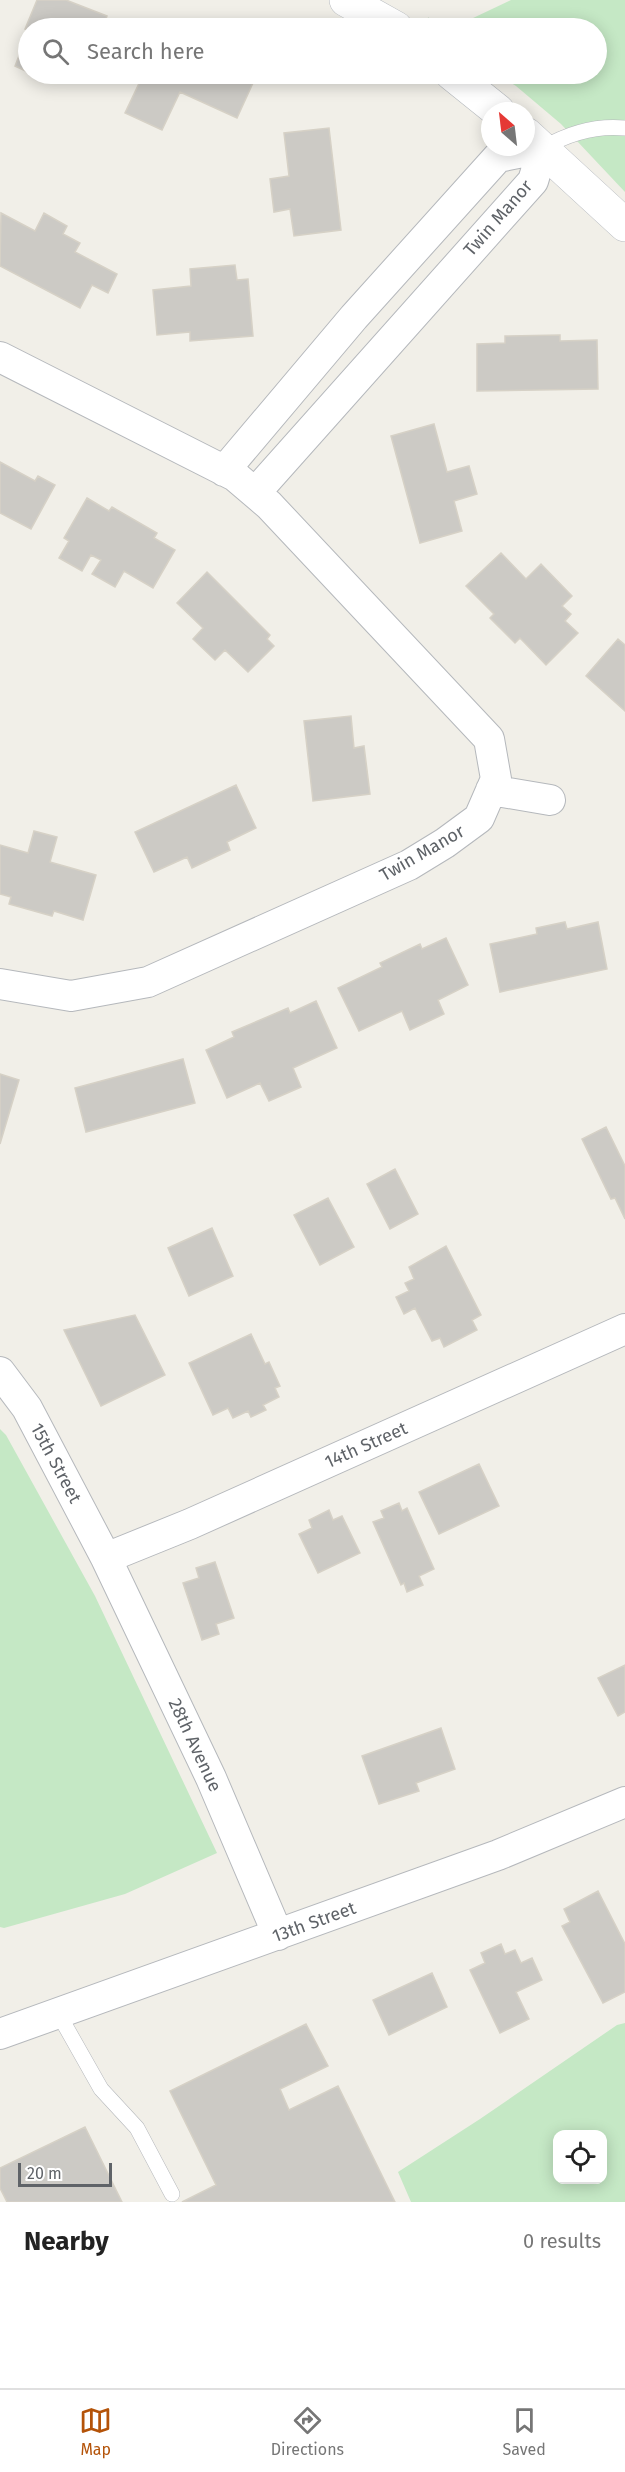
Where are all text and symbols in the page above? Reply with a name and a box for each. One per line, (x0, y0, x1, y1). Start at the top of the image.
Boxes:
search box (18, 18, 607, 84)
icon: search (39, 35, 72, 68)
text: Search here (87, 38, 205, 65)
north arrow (481, 102, 535, 156)
street label: Twin Manor (459, 175, 537, 261)
street label: Twin Manor (376, 820, 468, 886)
street label: 14th Street (321, 1417, 411, 1473)
street label: 15th Street (26, 1419, 86, 1507)
street label: 28th Avenue (164, 1695, 226, 1795)
street label: 13th Street (269, 1897, 359, 1947)
map controls (553, 2130, 607, 2184)
button: locate (553, 2130, 607, 2184)
scale bar (18, 2160, 112, 2188)
text: 20 m (27, 2164, 62, 2183)
text: Nearby (24, 2226, 109, 2257)
text: 0 results (523, 2229, 601, 2253)
tab: Map (79, 2404, 112, 2459)
tab: Directions (271, 2404, 344, 2459)
tab: Saved (502, 2404, 546, 2459)

